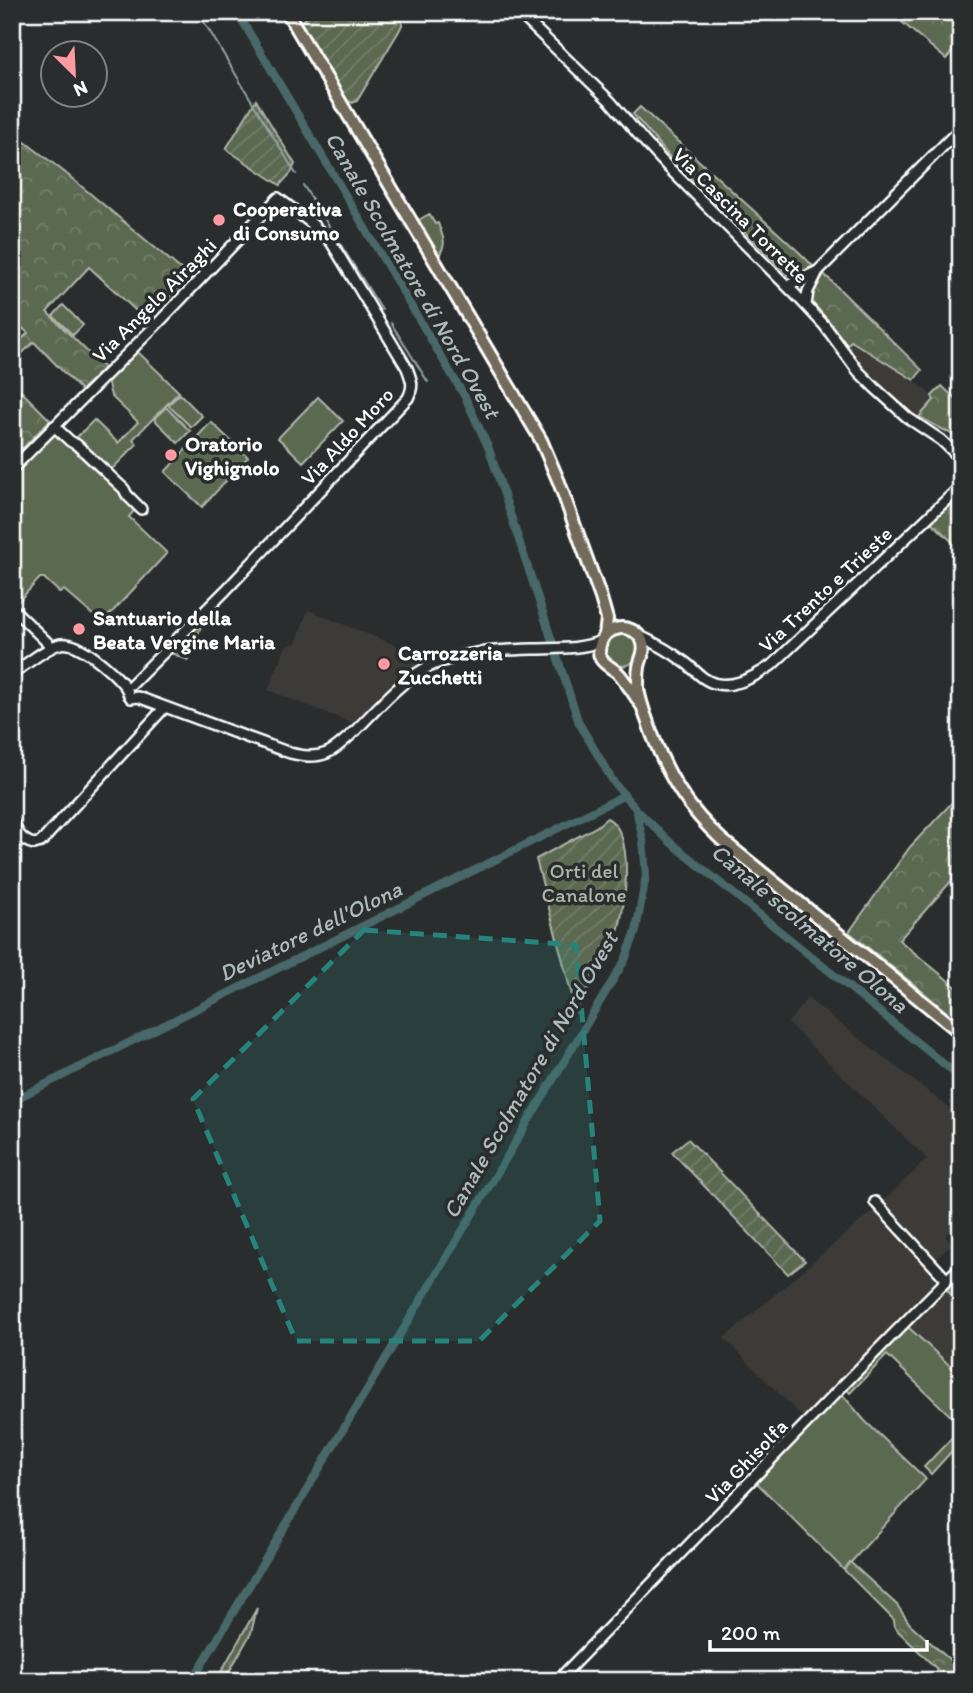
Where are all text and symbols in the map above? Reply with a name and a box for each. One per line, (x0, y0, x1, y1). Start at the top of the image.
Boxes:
north arrow (38, 38, 108, 108)
text: N (70, 76, 91, 102)
water label: Canale Scolmatore di Nord Ovest (319, 127, 508, 425)
street label: Via Cascina Torrette (668, 142, 814, 288)
place label: Cooperativa di Consumo (233, 196, 343, 245)
marker: Cooperativa di Consumo (211, 212, 227, 228)
street label: Via Angelo Airaghi (87, 233, 221, 367)
street label: Via Aldo Moro (295, 382, 399, 490)
place label: Oratorio Vighignolo (185, 431, 280, 481)
marker: Oratorio Vighignolo (163, 447, 179, 463)
street label: Via Trento e Trieste (753, 521, 897, 657)
place label: Santuario della Beata Vergine Maria (93, 605, 276, 655)
marker: Santuario della Beata Vergine Maria (71, 621, 87, 637)
place label: Carrozzeria Zucchetti (398, 640, 503, 689)
marker: Carrozzeria Zucchetti (376, 656, 392, 672)
water label: Canale scolmatore Olona (706, 837, 914, 1019)
park label: Orti del Canalone (541, 858, 627, 907)
water label: Deviatore dell'Olona (214, 874, 407, 987)
water label: Canale Scolmatore di Nord Ovest (436, 925, 625, 1223)
street label: Via Ghisolfa (699, 1413, 793, 1509)
scale bar (710, 1609, 928, 1653)
text: 200 m (721, 1620, 781, 1645)

